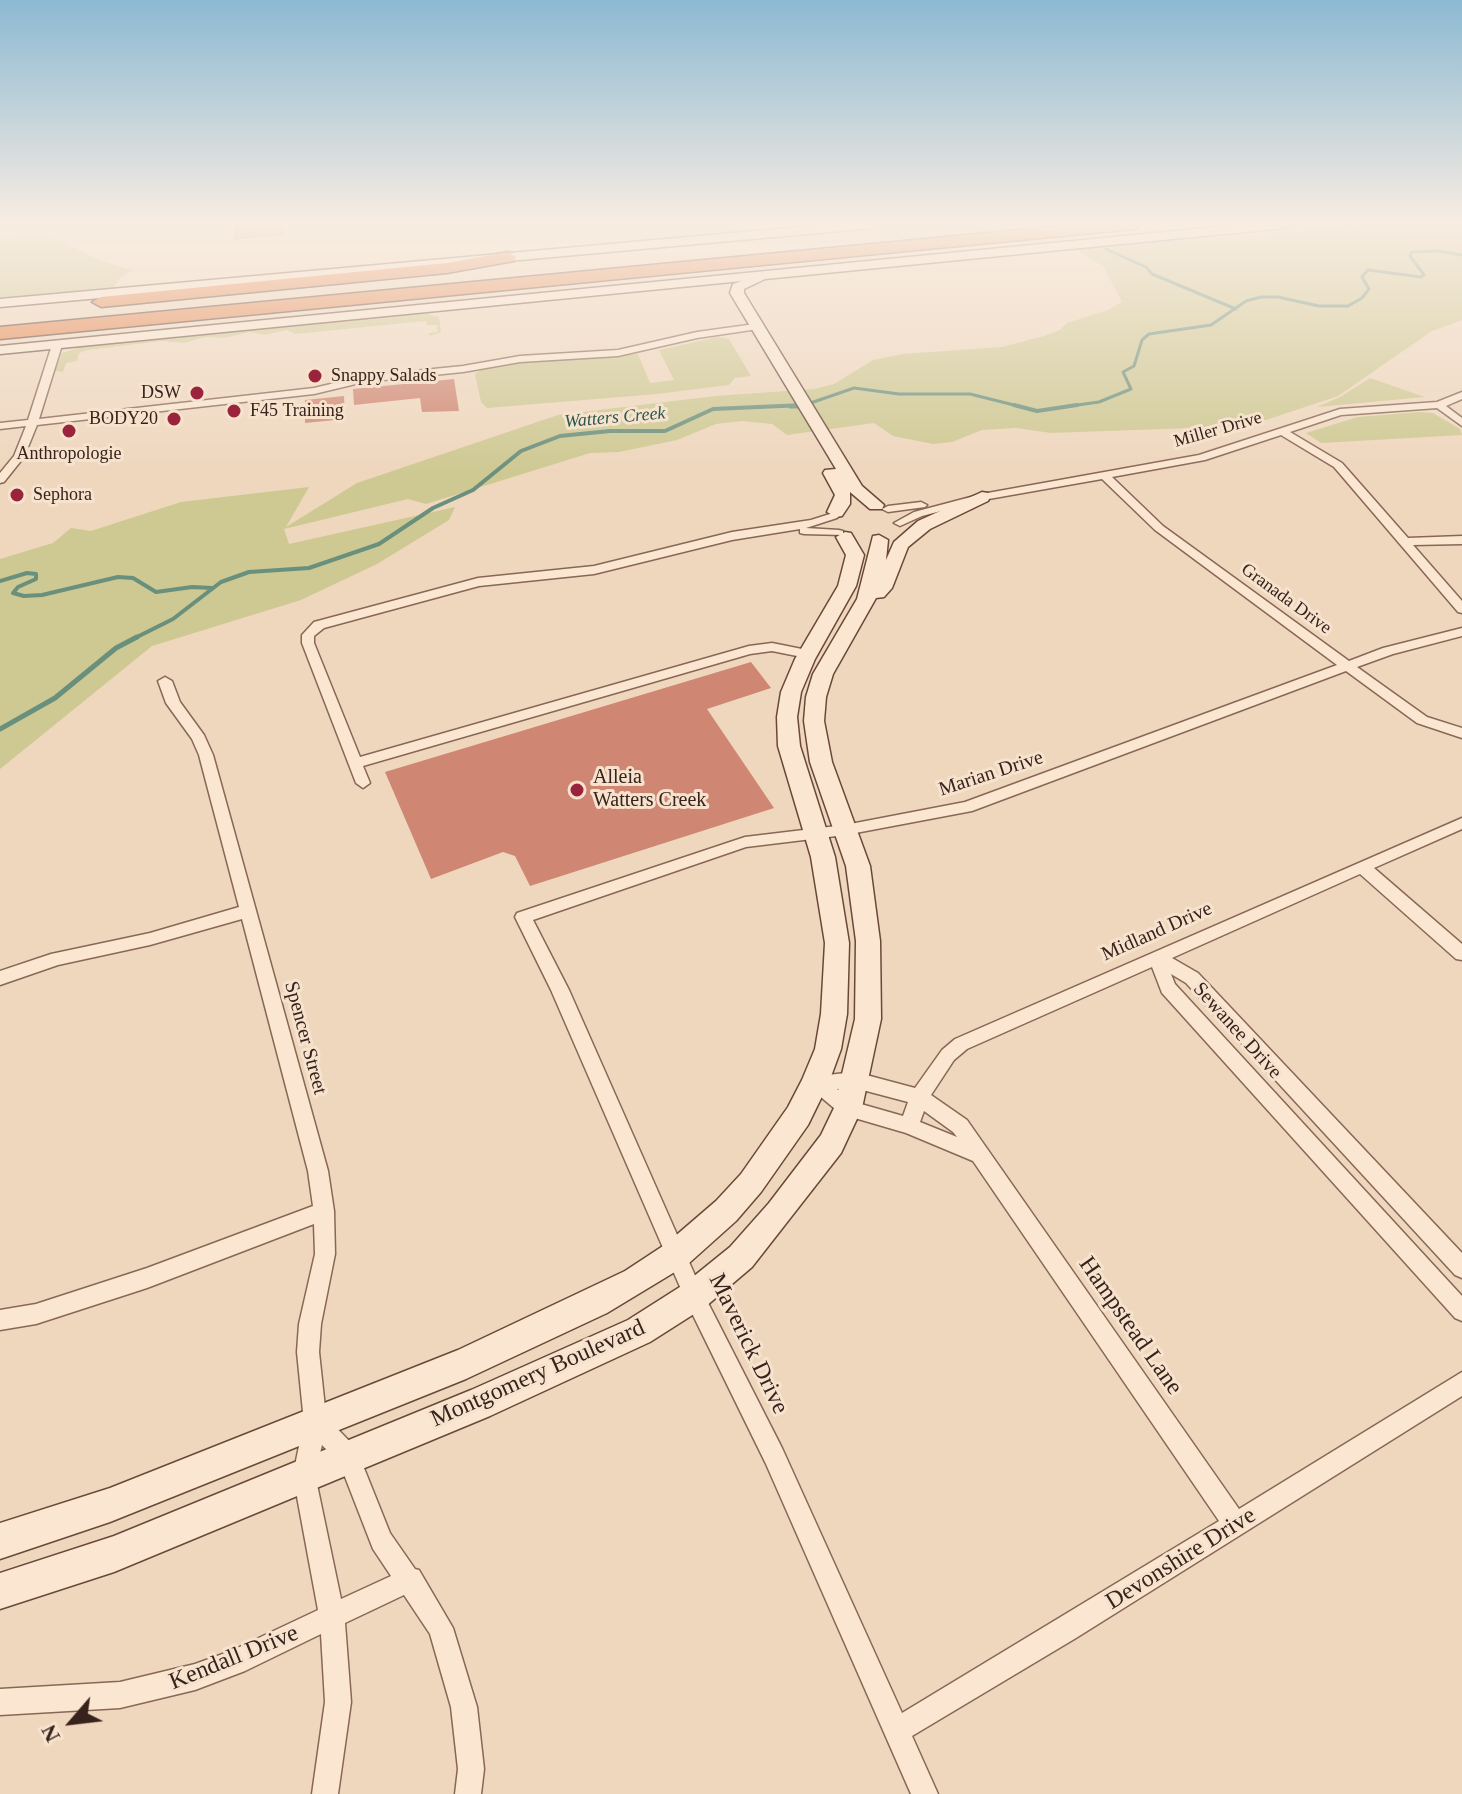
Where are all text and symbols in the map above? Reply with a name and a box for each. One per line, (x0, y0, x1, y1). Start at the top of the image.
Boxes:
place label: Snappy Salads (331, 365, 436, 387)
marker: Snappy Salads (306, 367, 324, 385)
place label: DSW (141, 382, 181, 404)
marker: DSW (188, 384, 206, 402)
place label: F45 Training (250, 400, 344, 422)
marker: F45 Training (225, 402, 243, 420)
water label: Watters Creek (564, 403, 666, 433)
street label: Miller Drive (1172, 407, 1264, 453)
place label: BODY20 (89, 408, 158, 430)
marker: BODY20 (165, 410, 183, 428)
marker: Anthropologie (60, 422, 78, 440)
place label: Anthropologie (17, 443, 121, 465)
place label: Sephora (33, 484, 92, 506)
marker: Sephora (8, 486, 26, 504)
street label: Granada Drive (1237, 559, 1335, 639)
street label: Marian Drive (936, 746, 1046, 802)
place label: Alleia Watters Creek (593, 766, 706, 813)
marker: Alleia Watters Creek (568, 781, 586, 799)
street label: Midland Drive (1098, 897, 1216, 967)
street label: Sewanee Drive (1187, 978, 1287, 1084)
street label: Spencer Street (278, 979, 332, 1097)
street label: Hampstead Lane (1072, 1251, 1188, 1401)
street label: Maverick Drive (702, 1269, 794, 1419)
street label: Montgomery Boulevard (426, 1314, 650, 1434)
street label: Devonshire Drive (1101, 1501, 1261, 1617)
street label: Kendall Drive (165, 1619, 303, 1697)
north arrow (32, 1682, 112, 1762)
text: N (36, 1721, 65, 1746)

